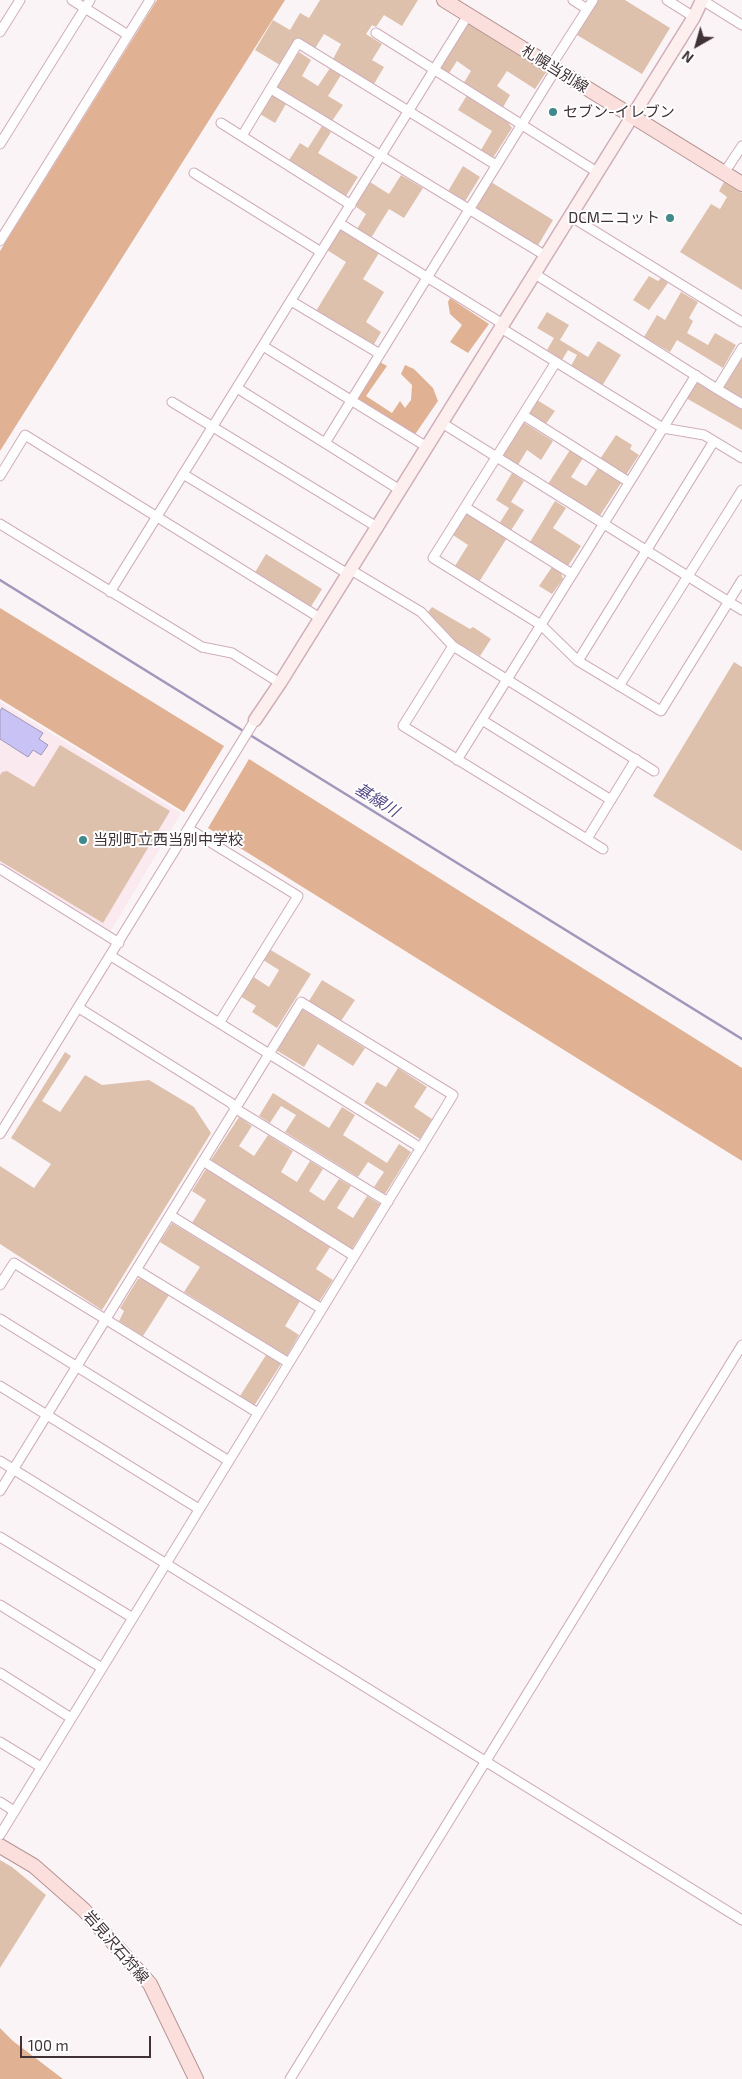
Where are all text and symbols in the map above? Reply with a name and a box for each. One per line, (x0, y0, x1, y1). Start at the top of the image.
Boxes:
north arrow (672, 20, 722, 70)
street label: 札幌当別線 (518, 41, 592, 97)
text: N (678, 47, 697, 67)
place label: セブン-イレブン (563, 103, 675, 121)
marker: セブン-イレブン (547, 106, 559, 118)
place label: DCMニコット (568, 209, 660, 227)
marker: DCMニコット (664, 212, 676, 224)
water label: 基線川 (352, 779, 402, 821)
place label: 当別町立西当別中学校 (93, 831, 243, 849)
marker: 当別町立西当別中学校 (77, 834, 89, 846)
street label: 岩見沢石狩線 (80, 1907, 152, 1987)
scale bar (22, 2026, 154, 2058)
text: 100 m (28, 2036, 69, 2054)

